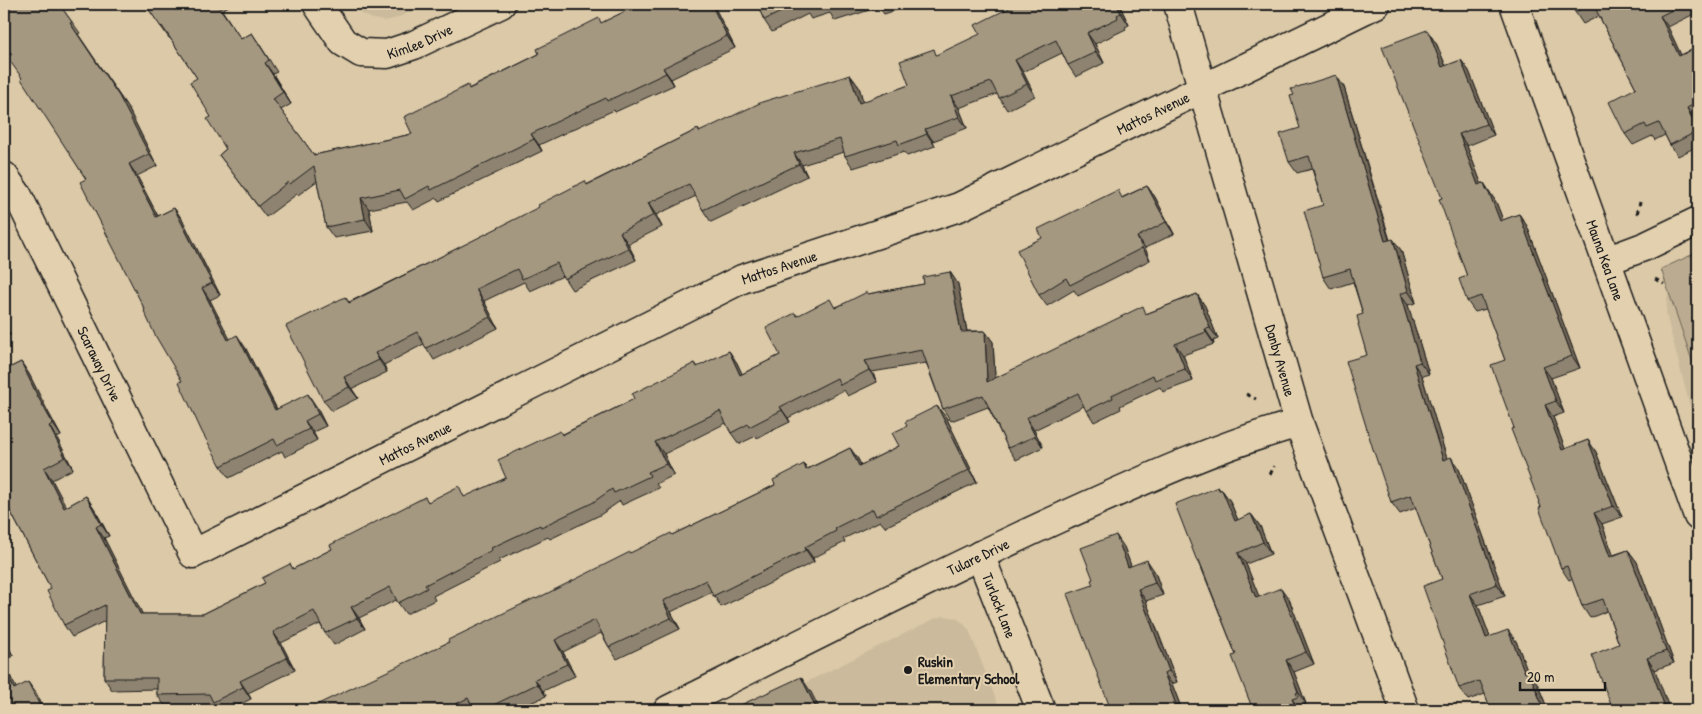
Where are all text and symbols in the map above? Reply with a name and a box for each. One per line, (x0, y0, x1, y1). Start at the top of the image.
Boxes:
street label: Kimlee Drive (384, 18, 456, 64)
street label: Mattos Avenue (1113, 86, 1193, 139)
street label: Mauna Kea Lane (1582, 217, 1630, 303)
street label: Mattos Avenue (739, 244, 820, 289)
street label: Danby Avenue (1261, 322, 1301, 399)
street label: Scaraway Drive (73, 323, 127, 405)
street label: Mattos Avenue (375, 416, 455, 470)
street label: Tulare Drive (943, 532, 1012, 580)
street label: Turlock Lane (977, 569, 1022, 641)
place label: Ruskin Elementary School (918, 651, 1020, 690)
scale bar (1520, 659, 1604, 691)
marker: Ruskin Elementary School (902, 664, 914, 676)
text: 20 m (1527, 666, 1554, 687)

